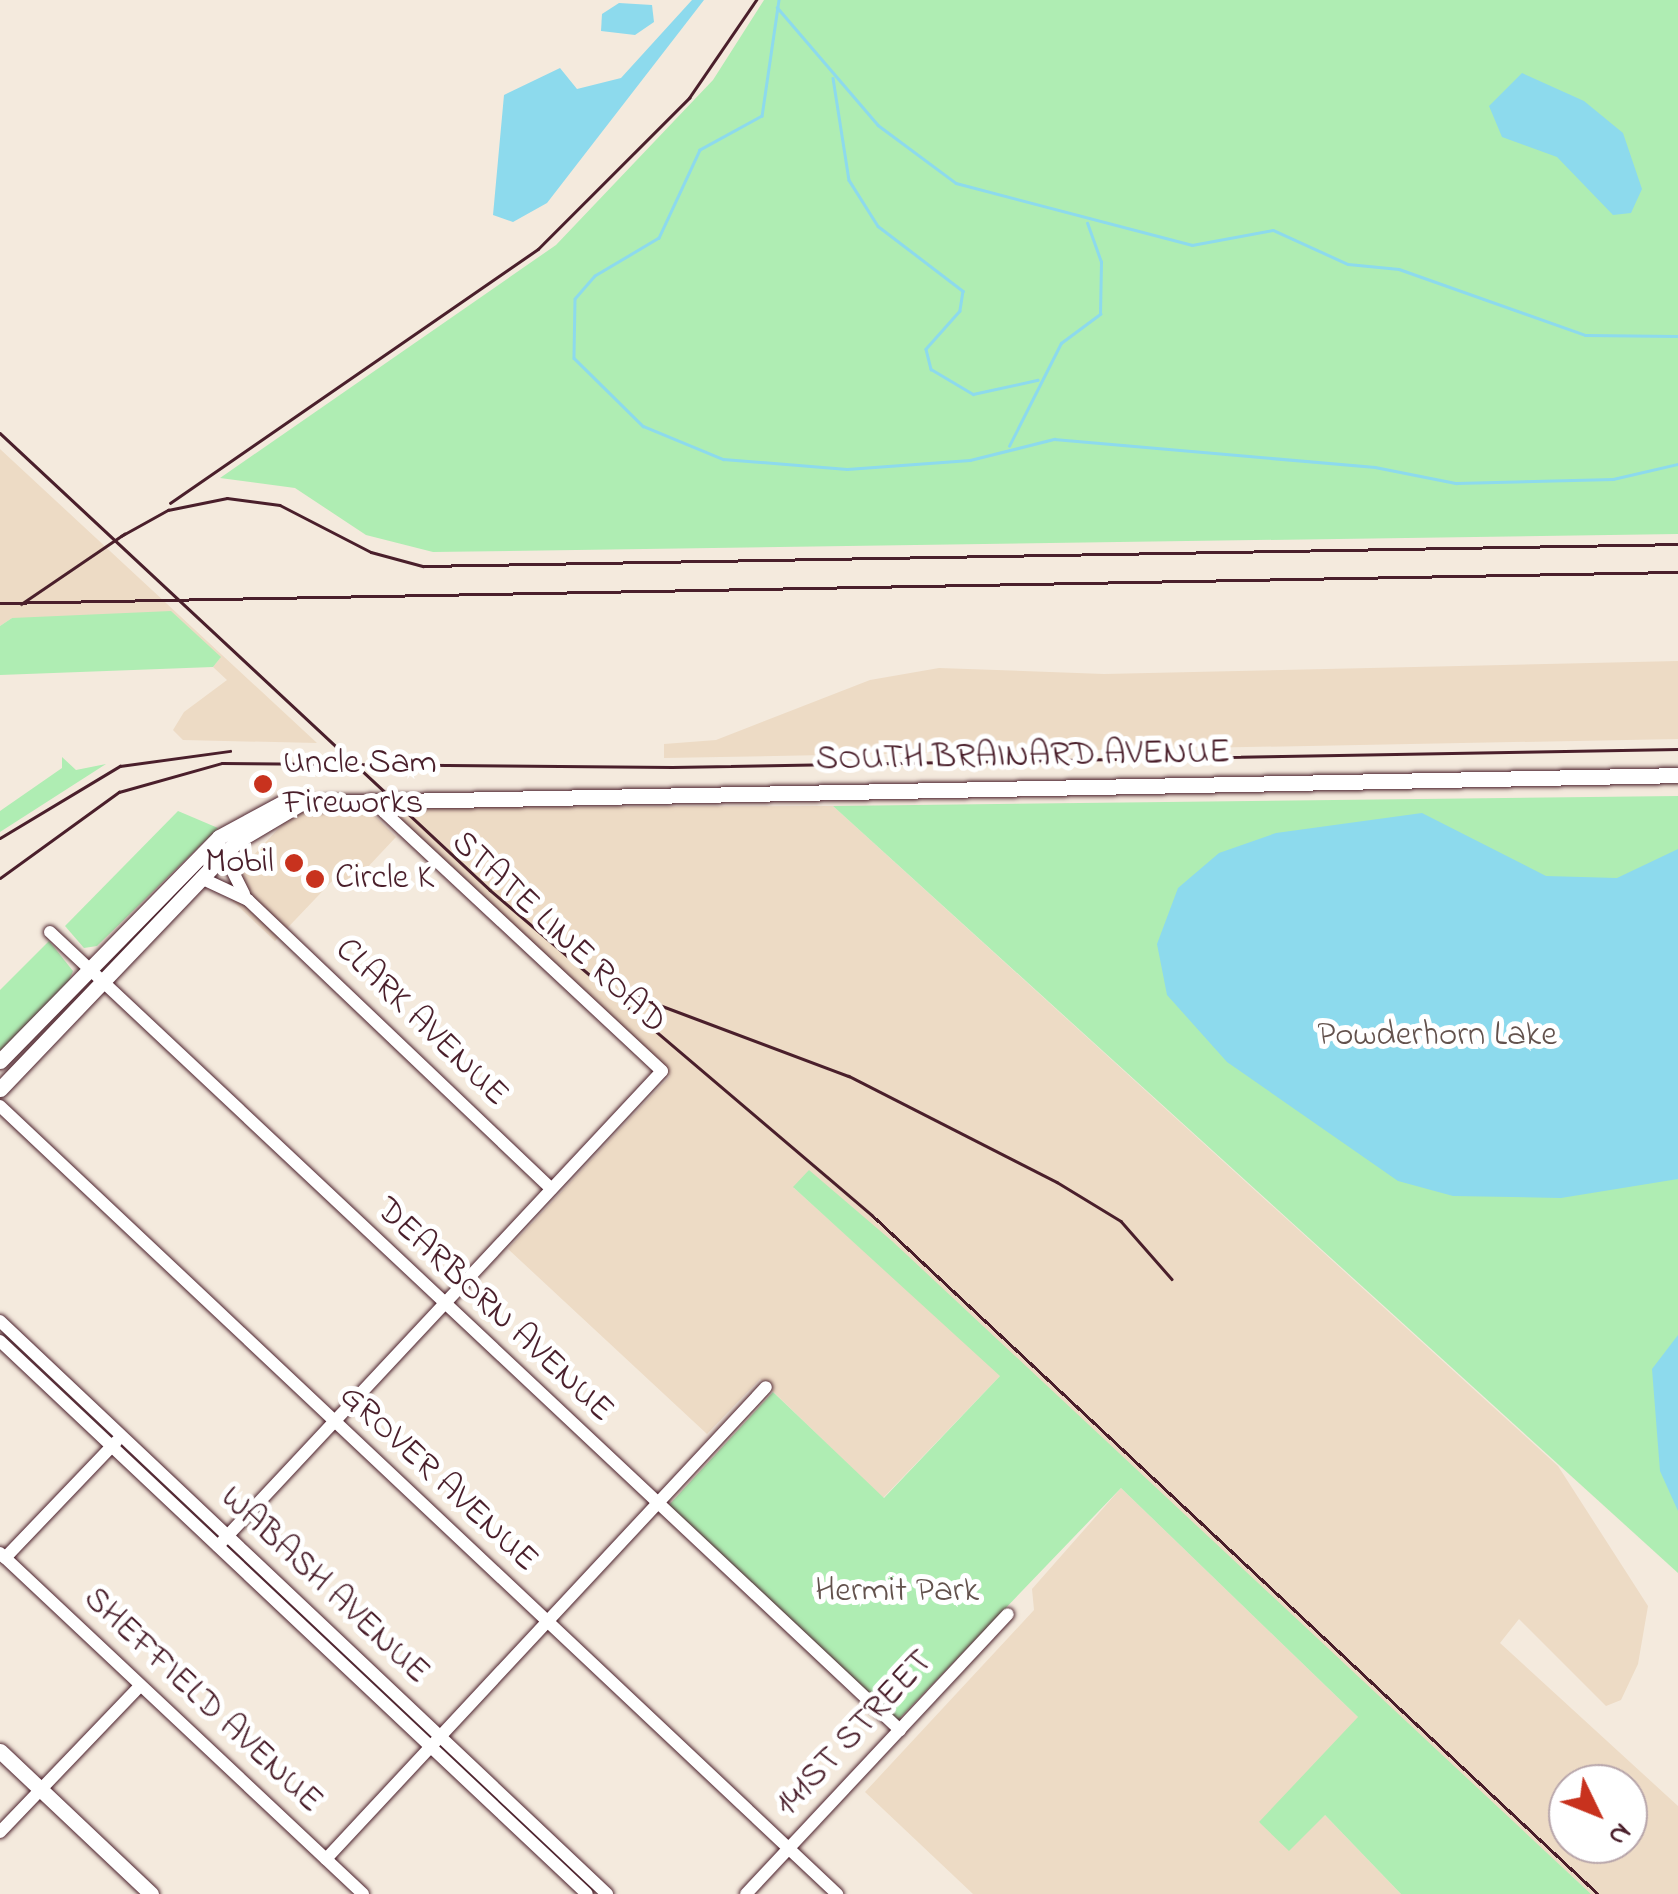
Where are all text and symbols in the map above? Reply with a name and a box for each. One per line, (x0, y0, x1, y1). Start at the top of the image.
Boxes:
street label: SOUTH BRAINARD AVENUE (815, 732, 1231, 782)
place label: Uncle Sam Fireworks (283, 743, 437, 825)
marker: Uncle Sam Fireworks (252, 773, 274, 795)
street label: STATE LINE ROAD (442, 823, 674, 1043)
place label: Mobil (205, 842, 274, 884)
marker: Mobil (283, 852, 305, 874)
place label: Circle K (335, 858, 434, 900)
marker: Circle K (304, 868, 326, 890)
street label: CLARK AVENUE (325, 930, 517, 1116)
park label: Powderhorn Lake (1317, 1015, 1557, 1057)
street label: DEARBORN AVENUE (366, 1190, 622, 1432)
street label: GROVER AVENUE (330, 1376, 546, 1582)
street label: WABASH AVENUE (210, 1478, 438, 1694)
park label: Hermit Park (815, 1571, 979, 1613)
street label: SHEFFIELD AVENUE (73, 1579, 331, 1823)
street label: 141ST STREET (767, 1642, 943, 1826)
north arrow (1548, 1764, 1648, 1864)
text: N (1597, 1813, 1640, 1854)

